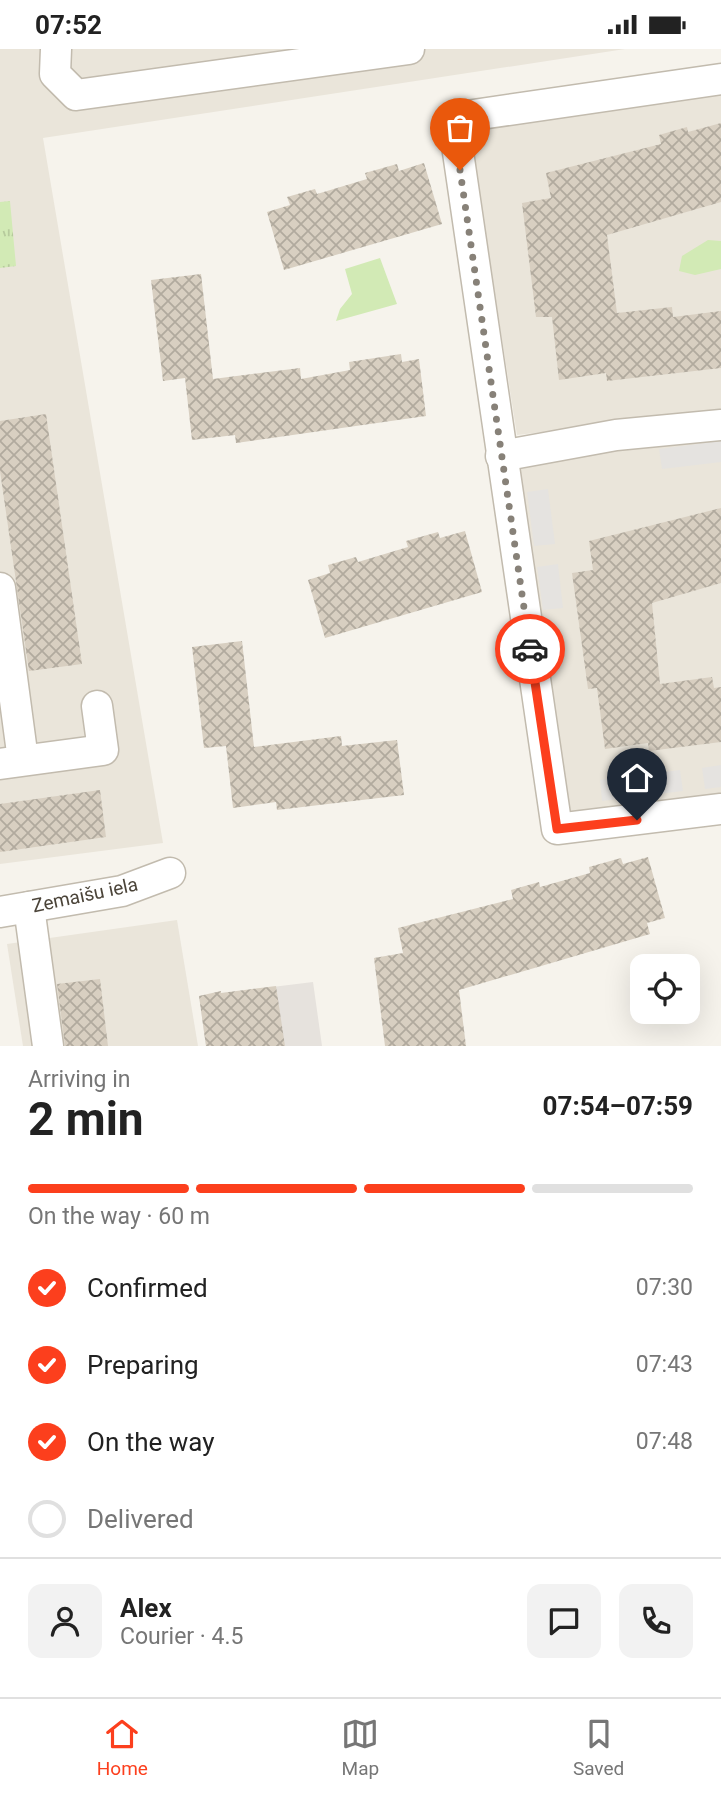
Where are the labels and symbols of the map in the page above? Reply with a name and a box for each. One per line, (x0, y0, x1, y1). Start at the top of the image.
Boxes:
pin (430, 98, 490, 170)
courier (495, 614, 565, 684)
pin (607, 748, 667, 820)
street label: Zemaišu iela (30, 873, 140, 917)

